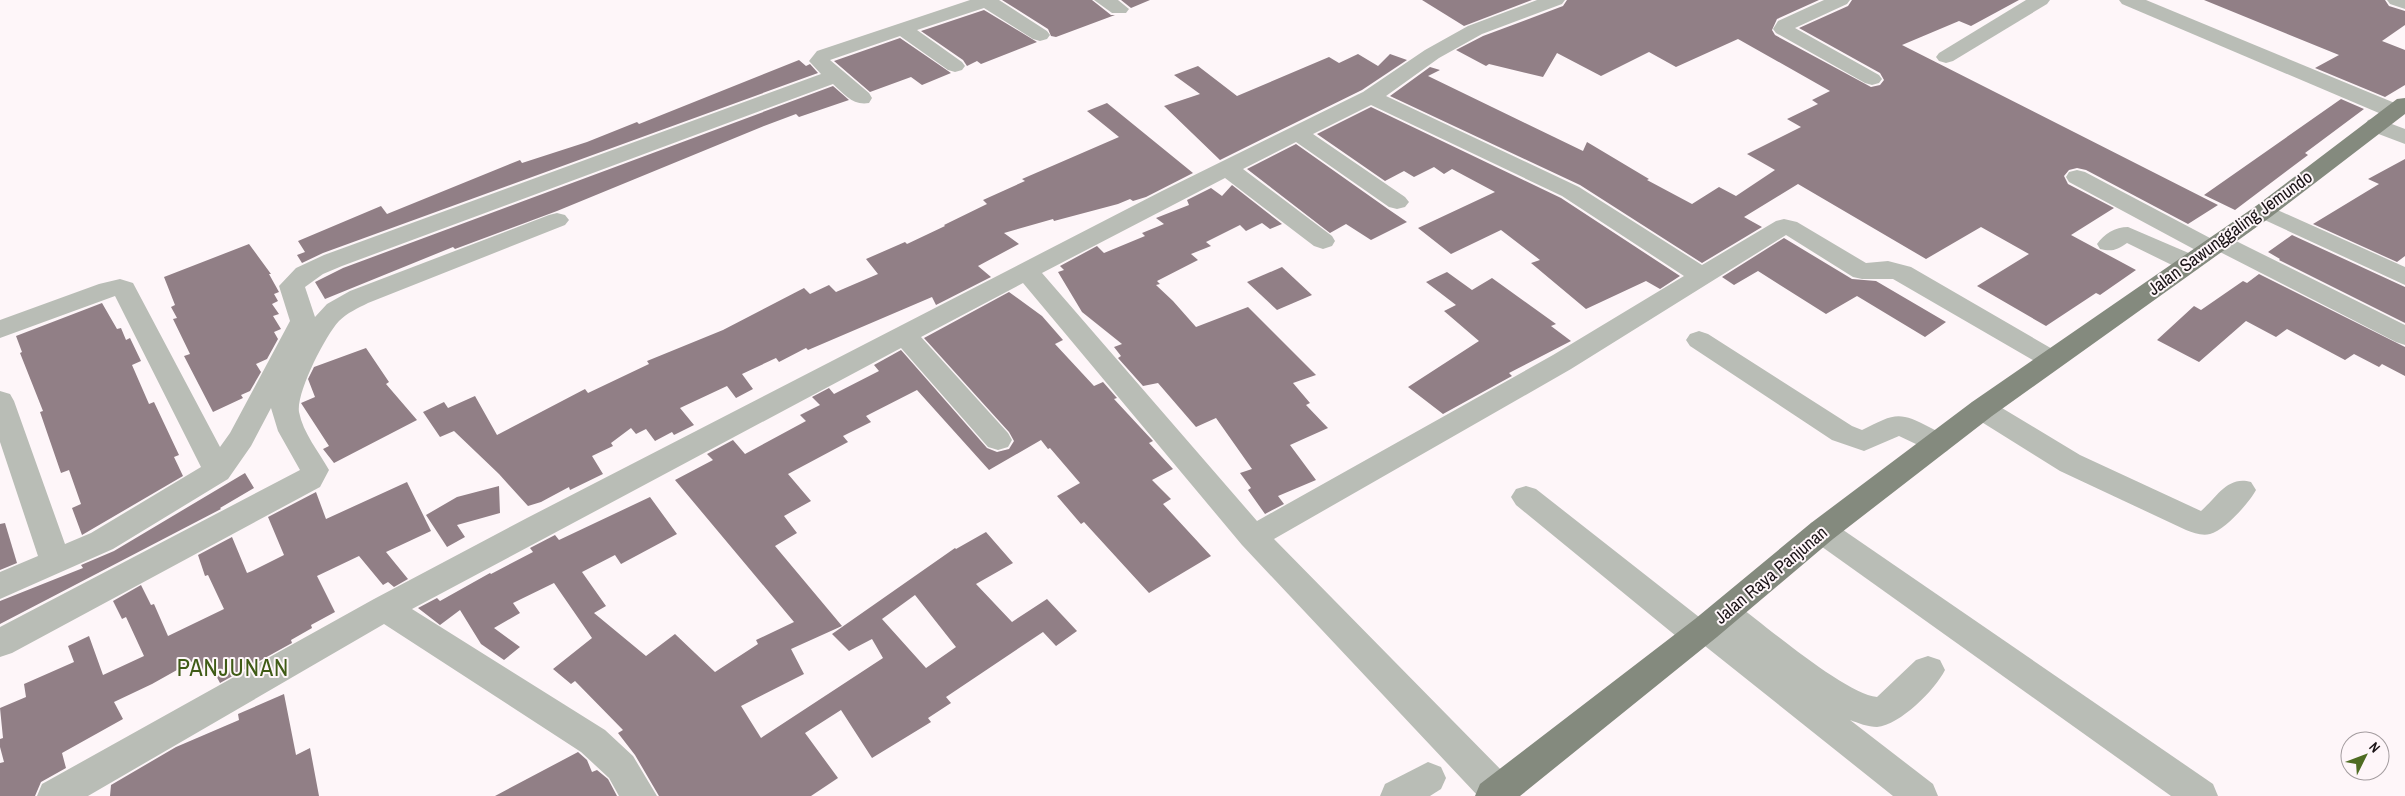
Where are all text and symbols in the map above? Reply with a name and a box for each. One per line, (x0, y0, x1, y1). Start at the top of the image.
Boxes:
street label: Jalan Sawunggaling Jemundo (2142, 164, 2317, 301)
street label: Jalan Raya Panjunan (1709, 520, 1832, 629)
district label: PANJUNAN (177, 651, 289, 683)
north arrow (2340, 731, 2390, 781)
text: N (2365, 738, 2384, 756)

